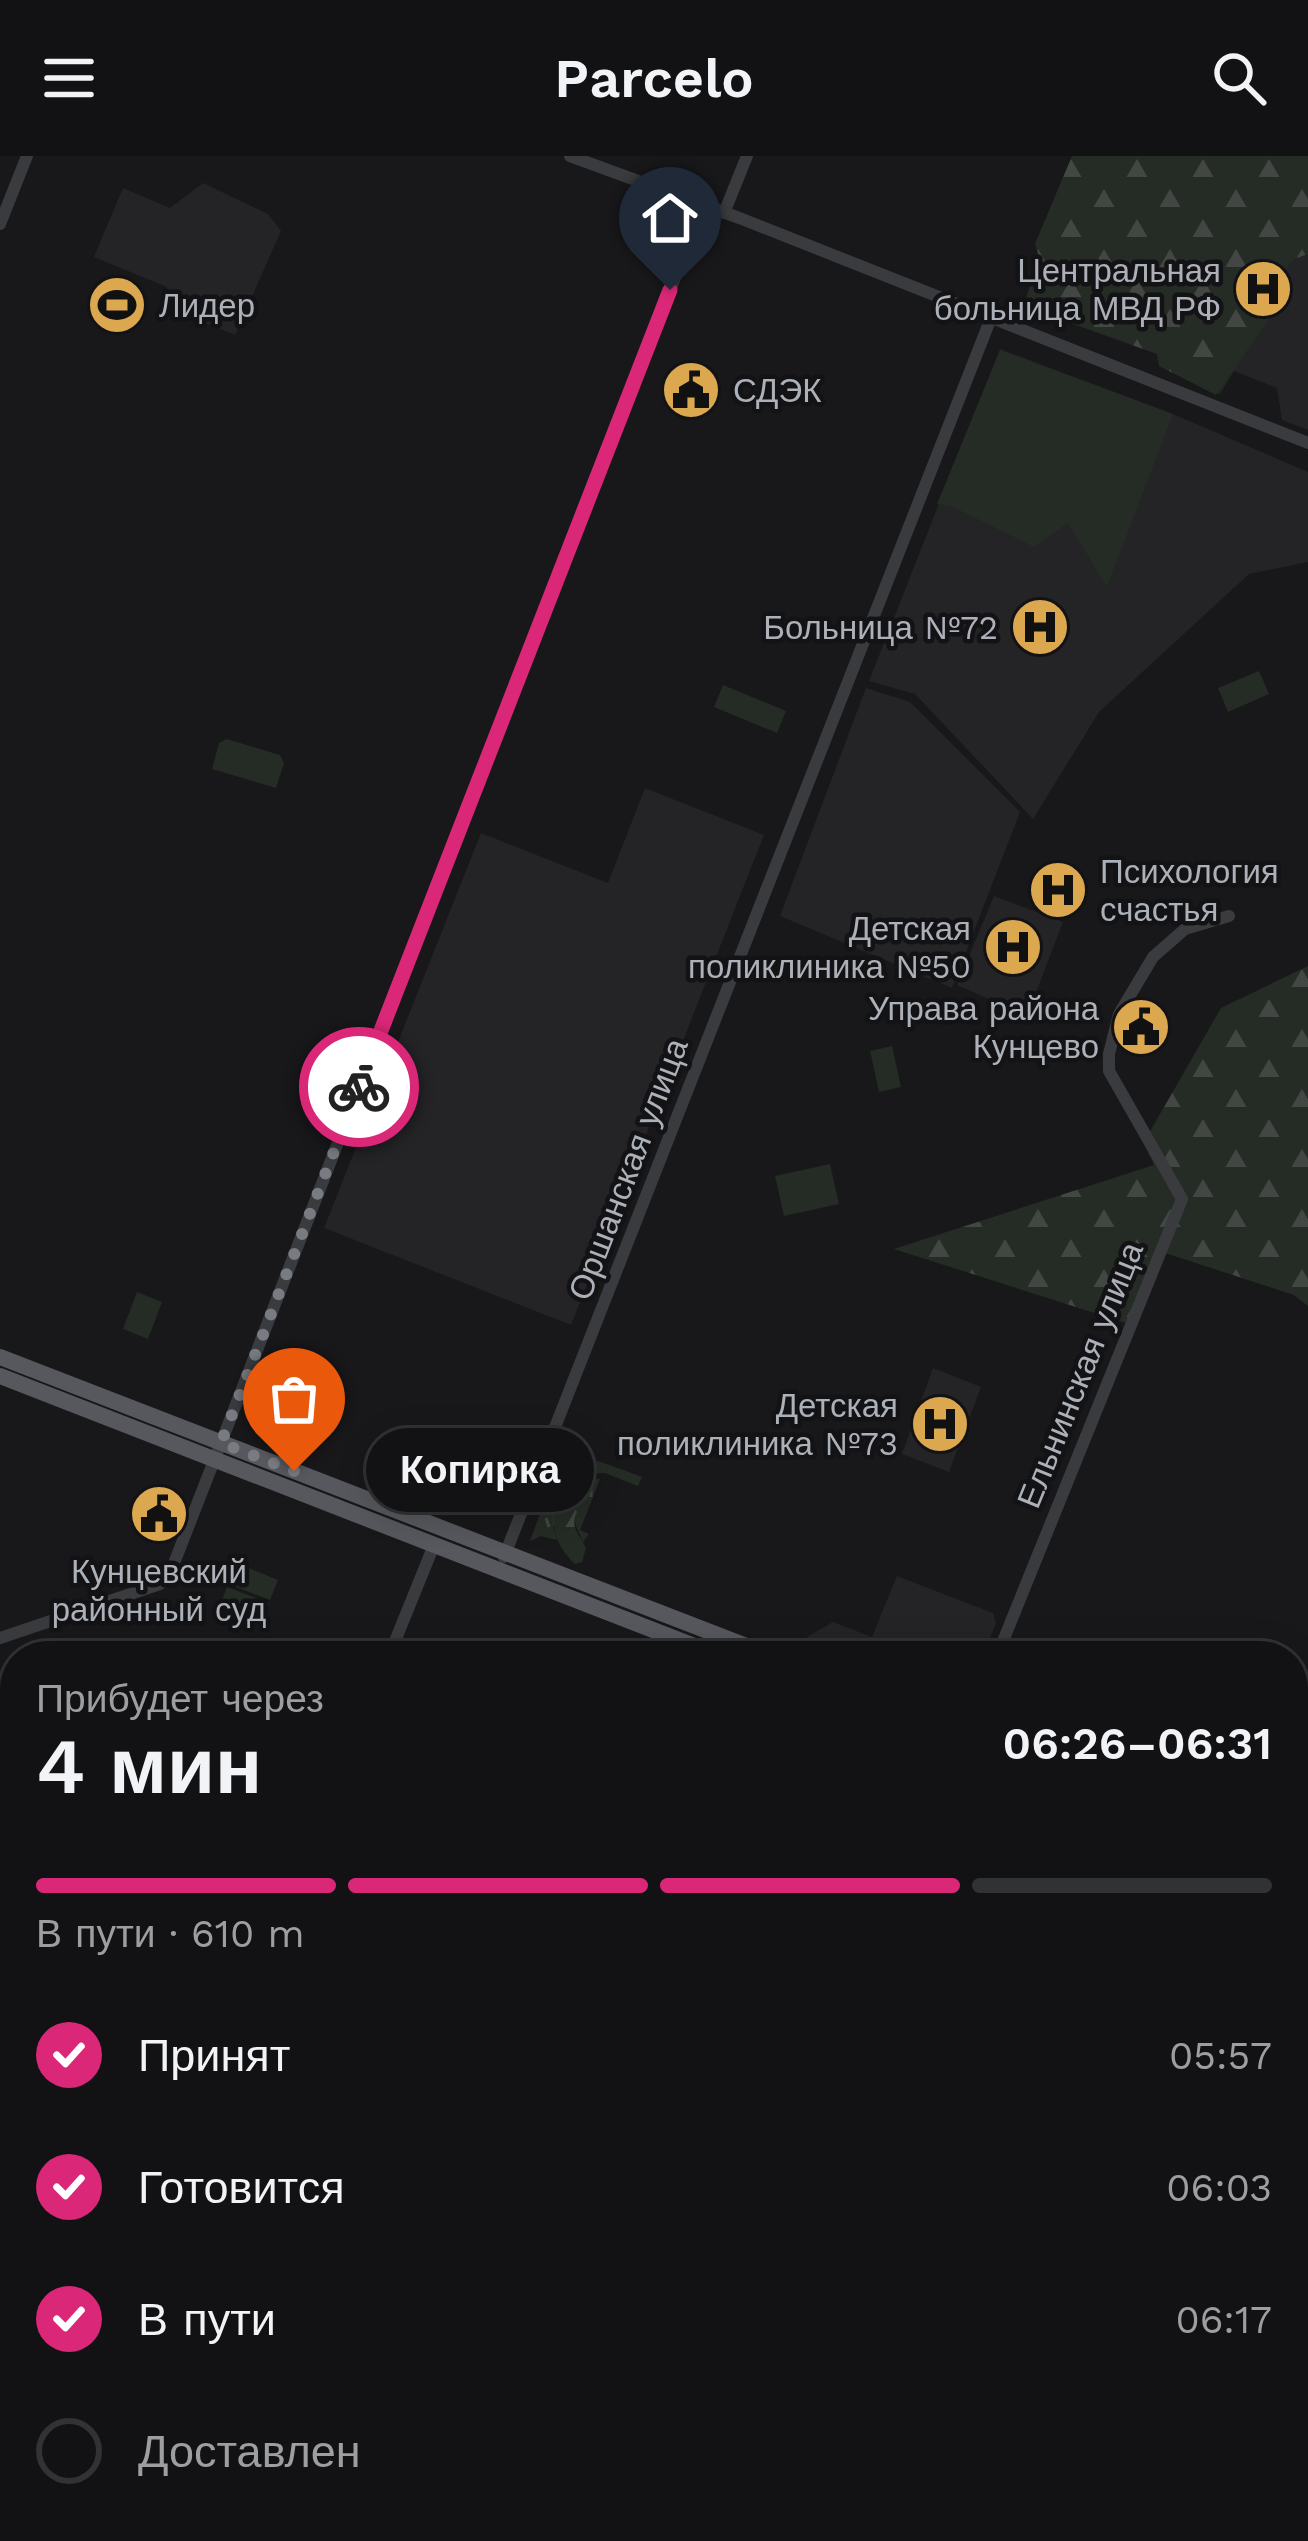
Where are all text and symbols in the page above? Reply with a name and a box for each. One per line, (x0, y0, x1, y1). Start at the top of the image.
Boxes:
icon: menu (36, 45, 102, 111)
icon: search (1206, 45, 1272, 111)
text: Parcelo (554, 47, 754, 110)
pin (619, 167, 721, 290)
icon: home (637, 185, 703, 251)
place label: Центральная больница МВД РФ (934, 251, 1221, 328)
hospital icon: Центральная больница МВД РФ (1232, 258, 1294, 320)
sports icon: Лидер (86, 274, 148, 336)
place label: Лидер (159, 286, 255, 325)
public building icon: СДЭК (660, 359, 722, 421)
place label: СДЭК (733, 371, 822, 410)
hospital icon: Больница №72 (1009, 596, 1071, 658)
place label: Больница №72 (763, 608, 998, 647)
place label: Психология счастья (1100, 852, 1279, 929)
hospital icon: Психология счастья (1027, 859, 1089, 921)
place label: Детская поликлиника №50 (688, 909, 971, 986)
hospital icon: Детская поликлиника №50 (982, 916, 1044, 978)
place label: Управа района Кунцево (868, 989, 1100, 1066)
public building icon: Управа района Кунцево (1110, 996, 1172, 1058)
courier (299, 1027, 419, 1147)
street label: Оршанская улица (560, 1032, 696, 1305)
icon: bike (326, 1054, 392, 1120)
street label: Ельнинская улица (1009, 1236, 1151, 1514)
pin (243, 1348, 345, 1471)
icon: bag (261, 1366, 327, 1432)
place label: Детская поликлиника №73 (617, 1386, 898, 1463)
hospital icon: Детская поликлиника №73 (909, 1393, 971, 1455)
callout: Копирка (366, 1429, 594, 1513)
text: Копирка (400, 1447, 560, 1492)
public building icon: Кунцевский районный суд (128, 1483, 190, 1545)
place label: Кунцевский районный суд (52, 1552, 266, 1629)
text: Прибудет через (36, 1676, 324, 1721)
text: 06:26–06:31 (1003, 1717, 1272, 1770)
text: 4 мин (36, 1720, 262, 1812)
text: В пути · 610 m (36, 1911, 305, 1956)
icon: check (36, 2022, 102, 2088)
text: Принят (138, 2029, 290, 2082)
text: 05:57 (1169, 2033, 1272, 2078)
icon: check (36, 2154, 102, 2220)
text: Готовится (138, 2161, 345, 2214)
text: 06:03 (1166, 2165, 1272, 2210)
icon: check (36, 2286, 102, 2352)
text: В пути (138, 2293, 276, 2346)
text: 06:17 (1175, 2297, 1272, 2342)
text: Доставлен (138, 2425, 361, 2478)

